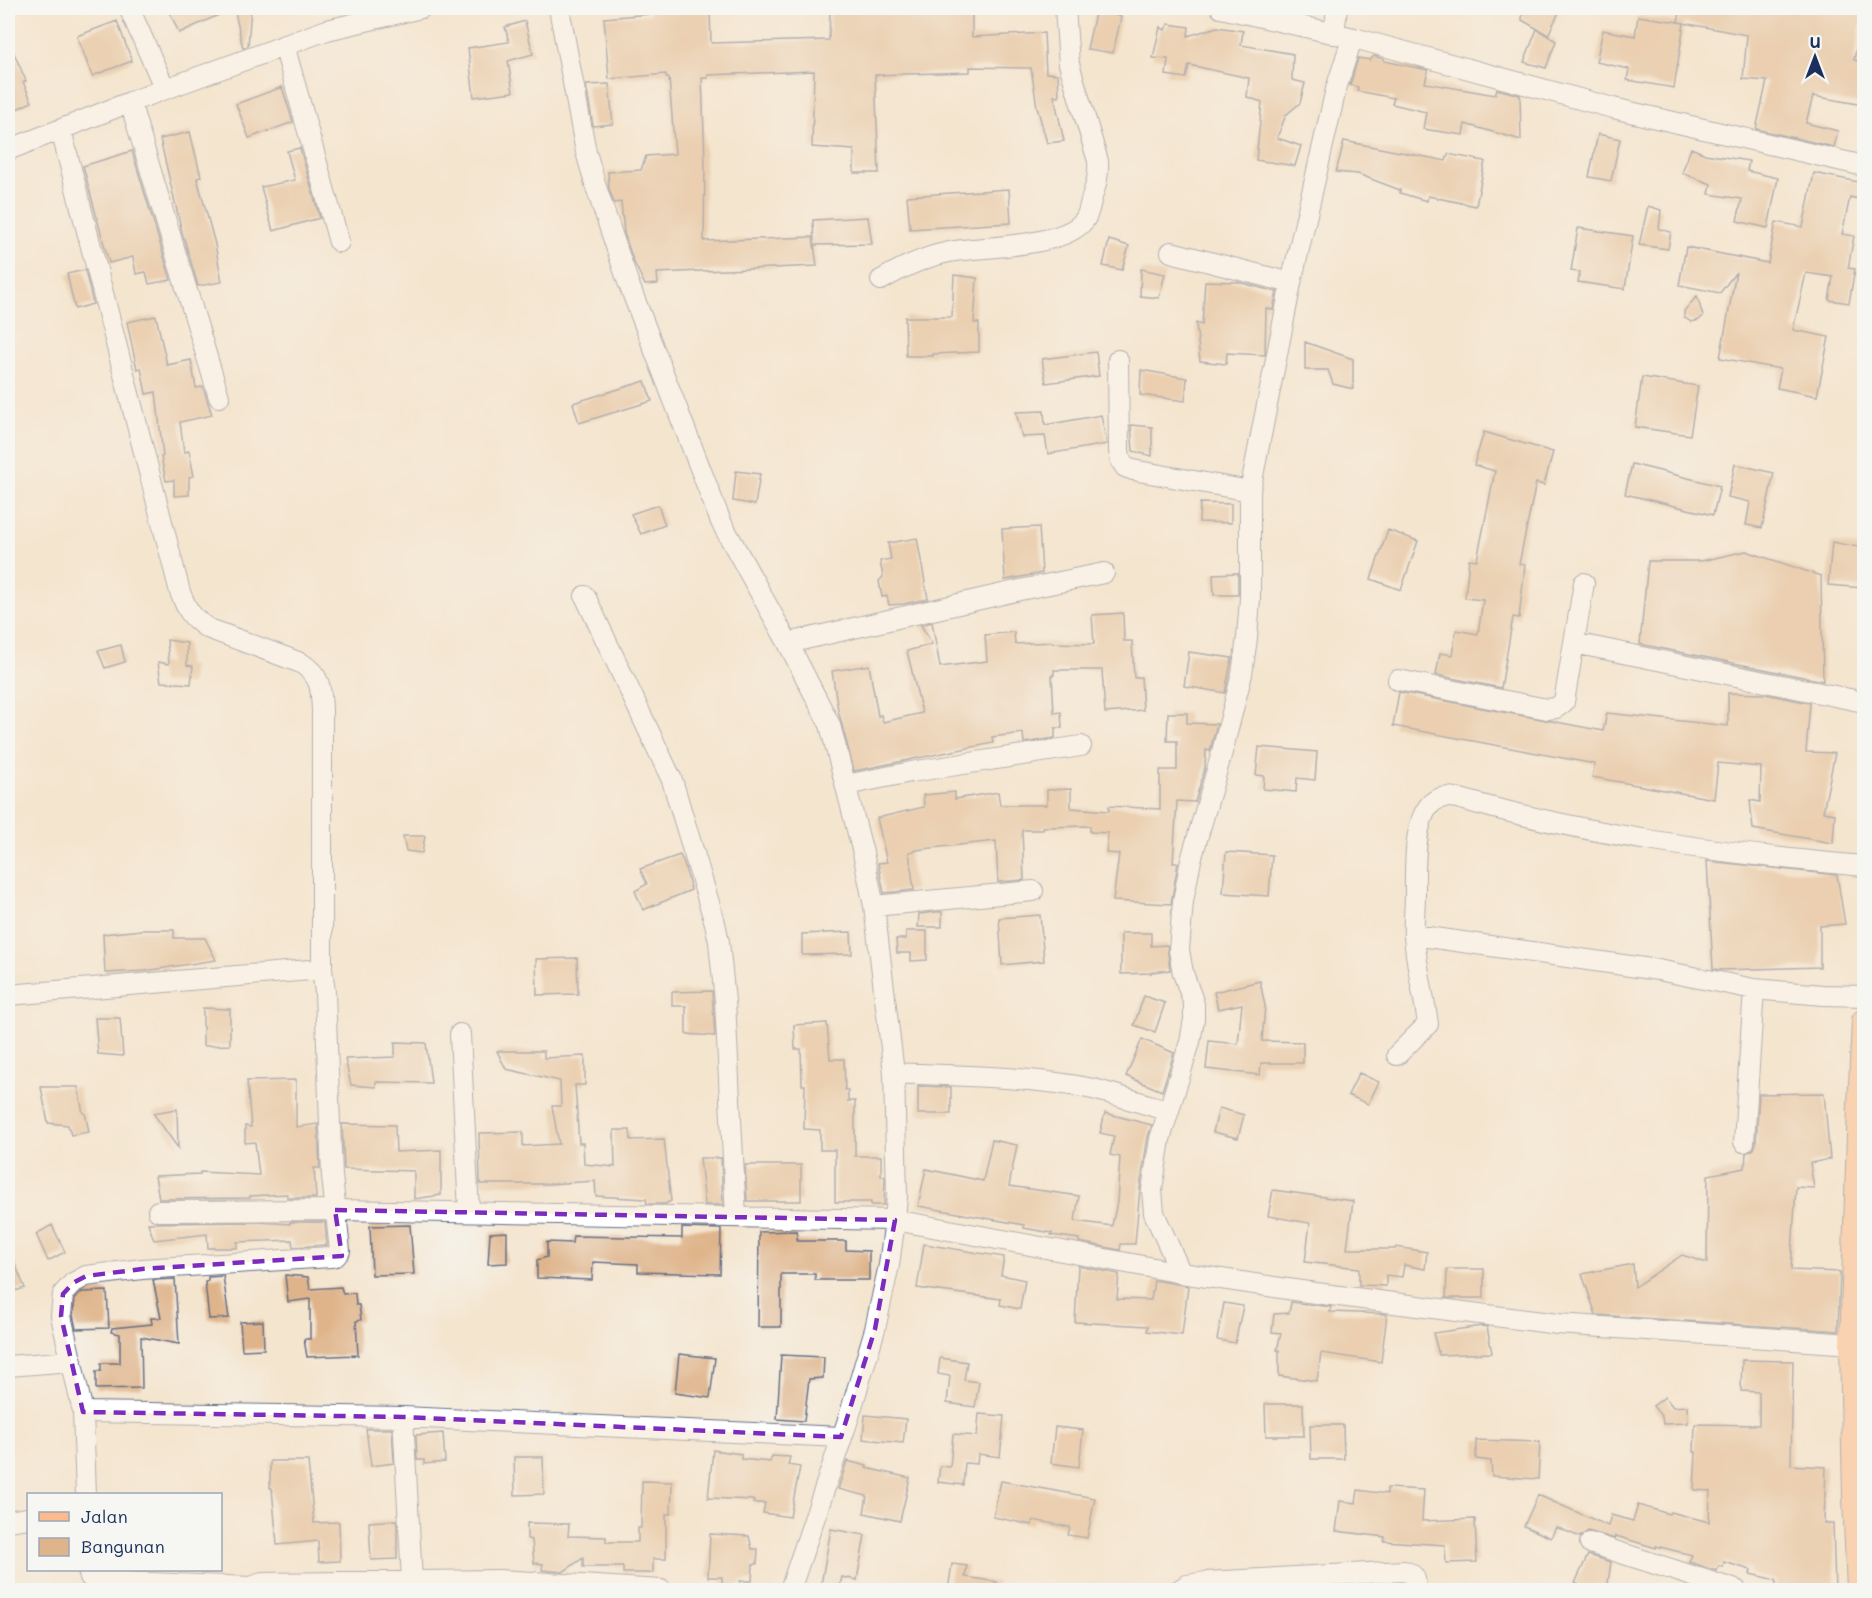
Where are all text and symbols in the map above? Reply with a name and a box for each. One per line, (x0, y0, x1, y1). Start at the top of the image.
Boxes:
north arrow (1785, 27, 1845, 87)
text: U (1809, 31, 1821, 52)
legend (27, 1493, 222, 1571)
text: Jalan (81, 1504, 128, 1528)
text: Bangunan (81, 1534, 165, 1558)

